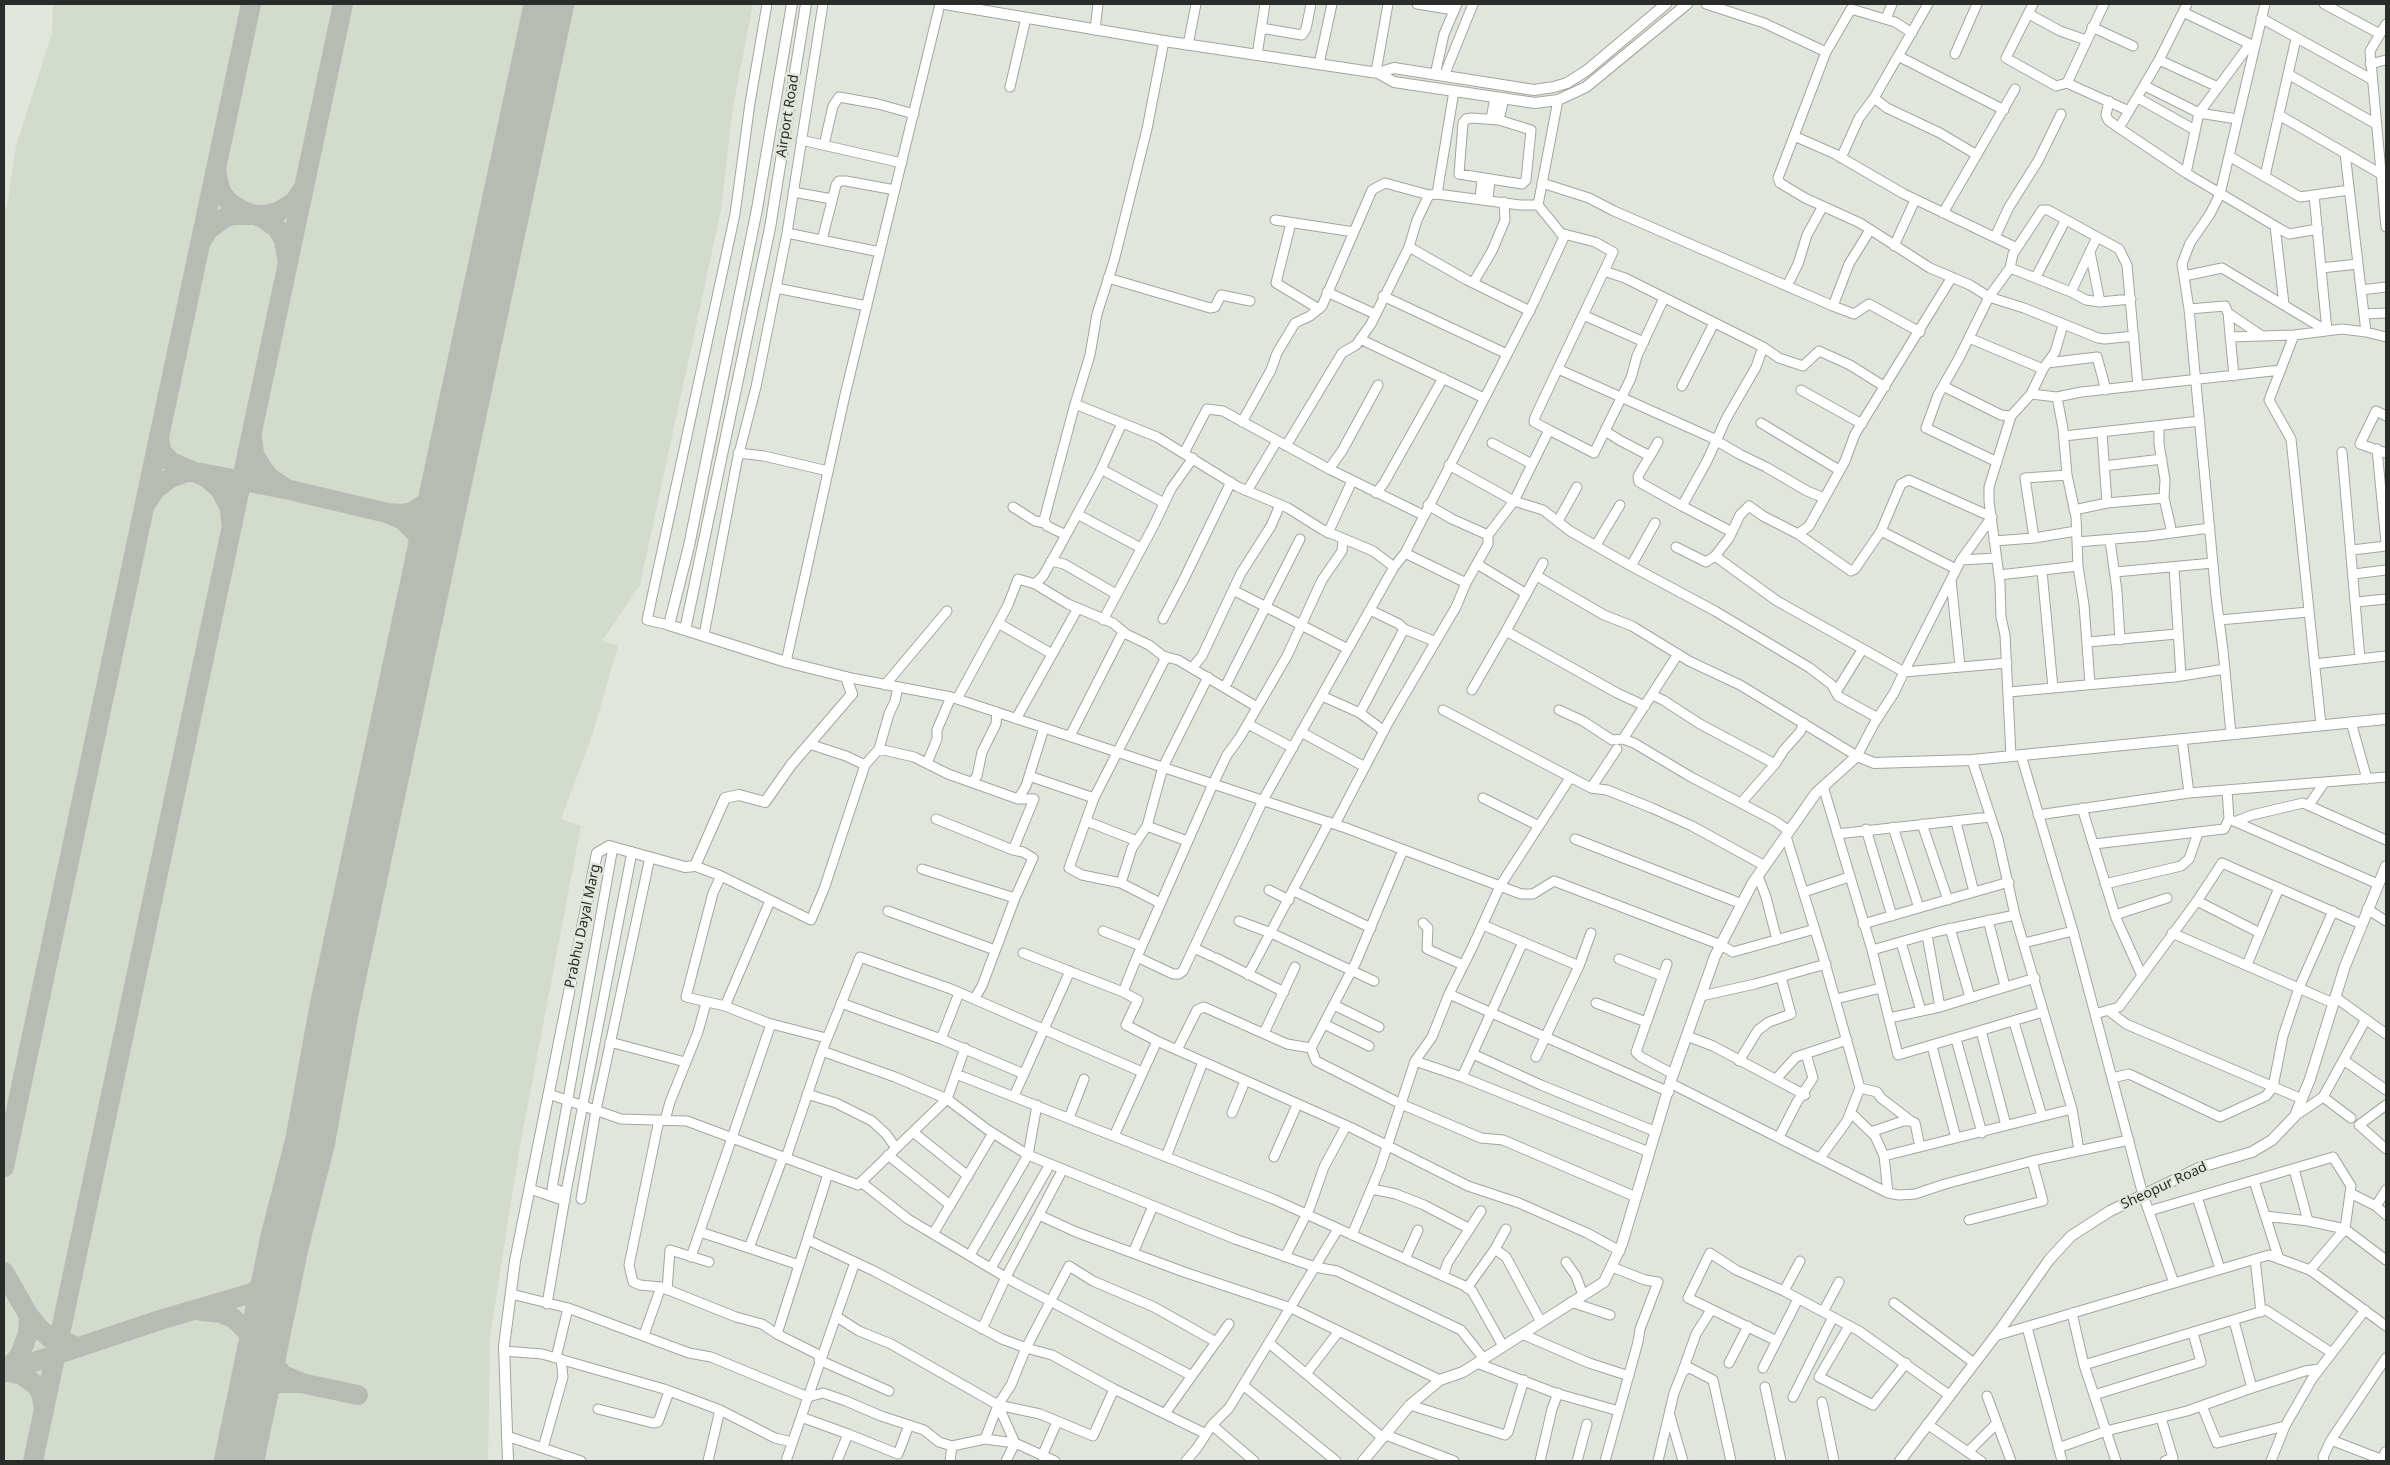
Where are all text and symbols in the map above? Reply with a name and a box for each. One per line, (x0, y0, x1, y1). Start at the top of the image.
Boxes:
street label: Airport Road (773, 73, 803, 159)
street label: Prabhu Dayal Marg (562, 862, 604, 990)
street label: Sheopur Road (2118, 1159, 2210, 1213)

